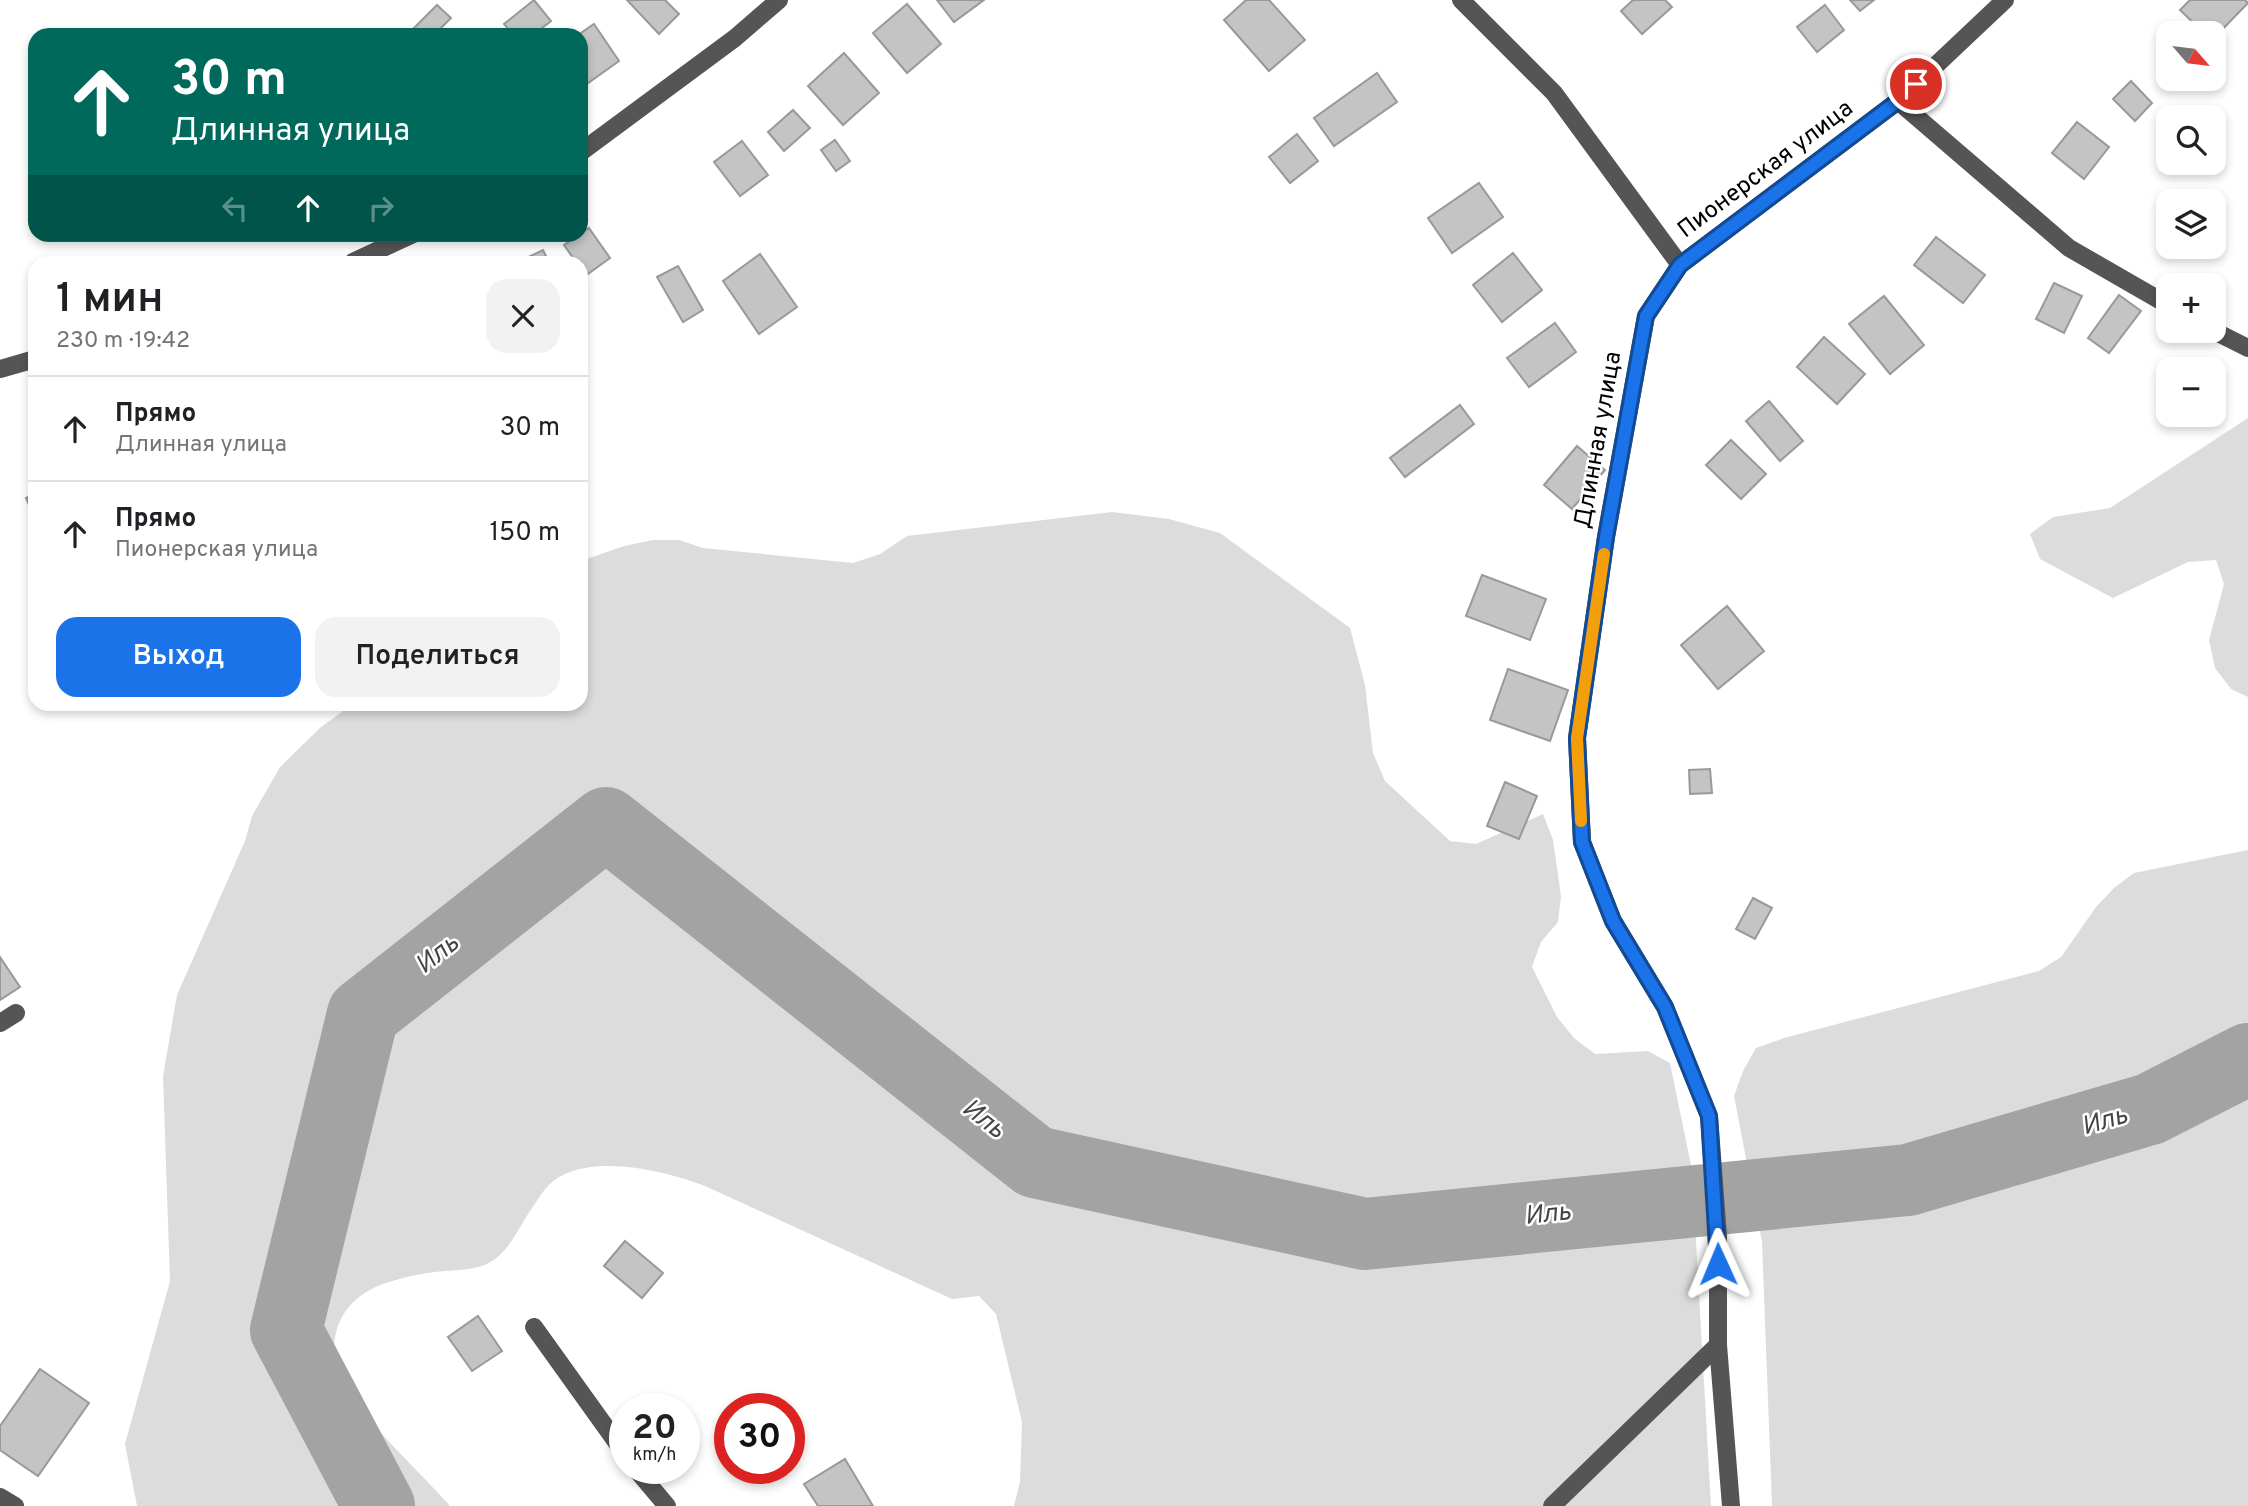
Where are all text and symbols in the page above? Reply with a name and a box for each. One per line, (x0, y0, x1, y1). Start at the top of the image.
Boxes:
north arrow (2156, 21, 2226, 91)
map controls (2156, 21, 2226, 427)
text: 30 m (171, 51, 287, 113)
pin (1886, 54, 1946, 114)
icon: ahead (56, 56, 147, 147)
icon: arrive (1897, 65, 1935, 103)
street label: Пионерская улица (1672, 94, 1860, 246)
button: search (2156, 105, 2226, 175)
text: Длинная улица (171, 112, 410, 152)
icon: left (216, 189, 254, 227)
icon: ahead (289, 189, 327, 227)
icon: right (362, 189, 400, 227)
button: layers (2156, 189, 2226, 259)
button: + (2156, 273, 2226, 343)
text: 1 мин (56, 274, 163, 327)
button: close (486, 279, 560, 353)
text: 230 m · 19:42 (56, 327, 190, 356)
street label: Длинная улица (1569, 349, 1629, 531)
button: − (2156, 357, 2226, 427)
text: Прямо (115, 398, 196, 431)
icon: ahead (56, 410, 94, 448)
text: 30 m (500, 412, 560, 445)
text: Длинная улица (115, 431, 287, 460)
text: Прямо (115, 503, 196, 536)
icon: ahead (56, 515, 94, 553)
text: 150 m (489, 517, 560, 550)
text: Пионерская улица (115, 536, 318, 565)
button: Выход (56, 617, 301, 697)
button: Поделиться (315, 617, 560, 697)
water label: Иль (410, 928, 466, 982)
water label: Иль (955, 1093, 1011, 1147)
water label: Иль (2078, 1100, 2132, 1144)
water label: Иль (1523, 1196, 1573, 1234)
position arrow (1681, 1227, 1755, 1301)
speed limit sign: 30 (714, 1393, 805, 1484)
text: 20 (632, 1407, 677, 1451)
text: km/h (633, 1444, 676, 1467)

